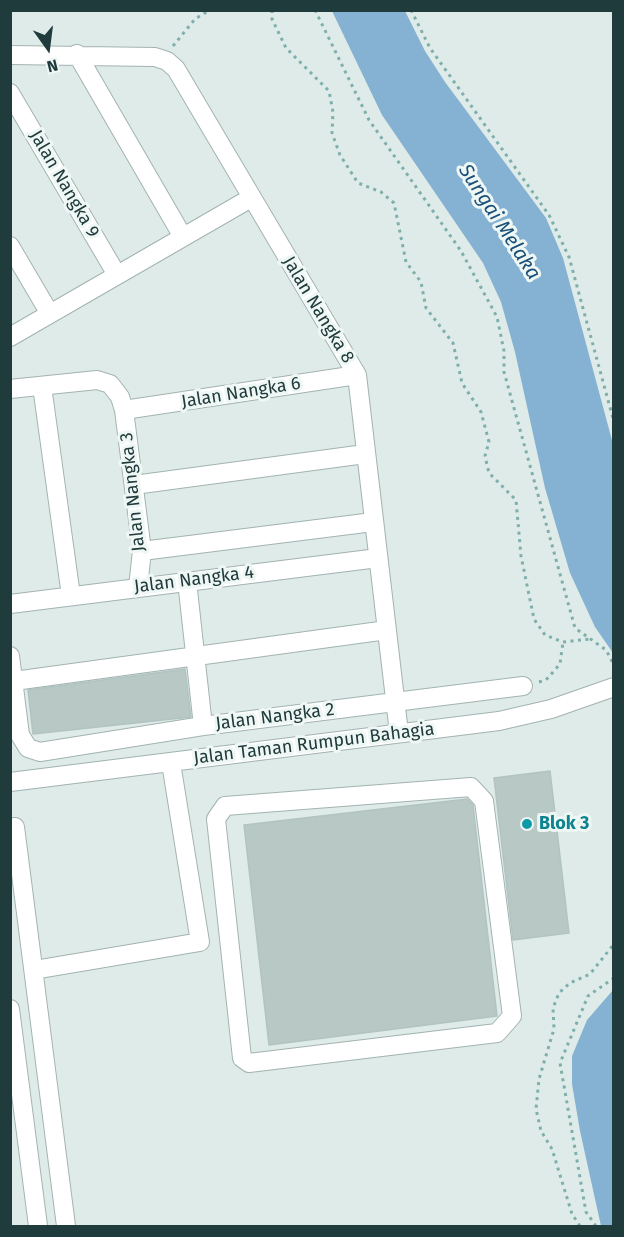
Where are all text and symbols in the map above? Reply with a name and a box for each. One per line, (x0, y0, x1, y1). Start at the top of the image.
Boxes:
north arrow (18, 18, 78, 78)
text: N (45, 55, 60, 76)
street label: Jalan Nangka 9 (25, 126, 103, 242)
water label: Sungai Melaka (453, 160, 545, 284)
street label: Jalan Nangka 8 (278, 253, 358, 367)
street label: Jalan Nangka 6 (180, 373, 302, 413)
street label: Jalan Nangka 3 (116, 431, 150, 553)
street label: Jalan Nangka 4 (133, 562, 255, 598)
street label: Jalan Nangka 2 (214, 699, 336, 735)
street label: Jalan Taman Rumpun Bahagia (192, 719, 436, 769)
place label: Blok 3 (539, 813, 589, 835)
marker: Blok 3 (520, 817, 534, 831)

